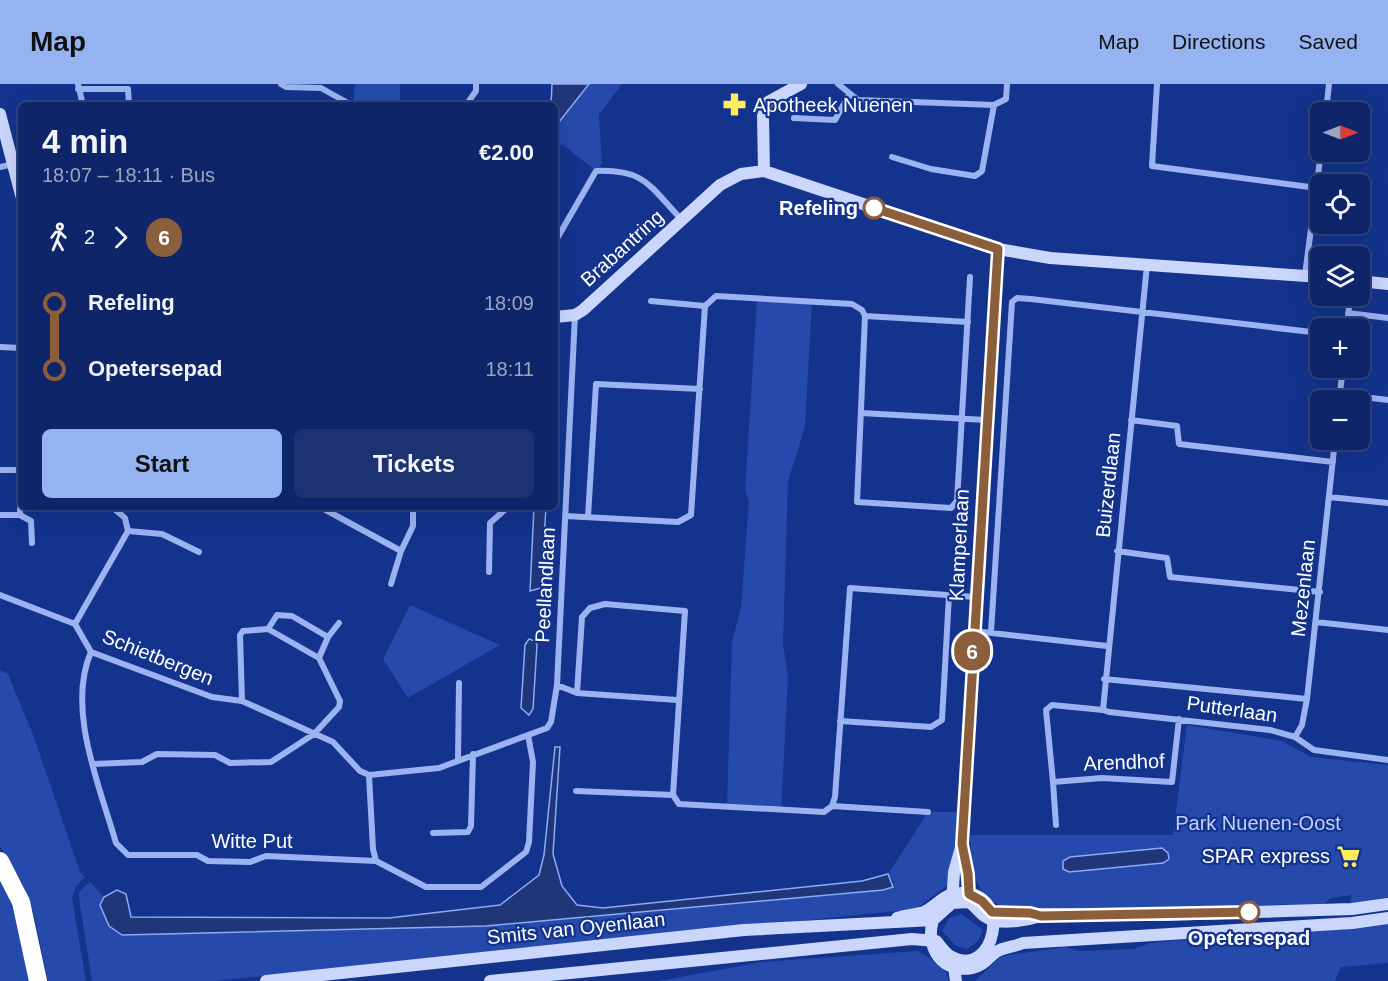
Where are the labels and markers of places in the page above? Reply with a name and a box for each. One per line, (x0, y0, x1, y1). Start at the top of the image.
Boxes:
pharmacy icon: Apotheek Nuenen (722, 92, 748, 118)
place label: Apotheek Nuenen (753, 94, 913, 116)
place label: Refeling (779, 197, 858, 219)
marker: Refeling (863, 197, 885, 219)
supermarket icon: SPAR express (1335, 843, 1361, 869)
place label: SPAR express (1201, 845, 1330, 867)
marker: Opetersepad (1238, 901, 1260, 923)
place label: Opetersepad (1188, 927, 1310, 949)

